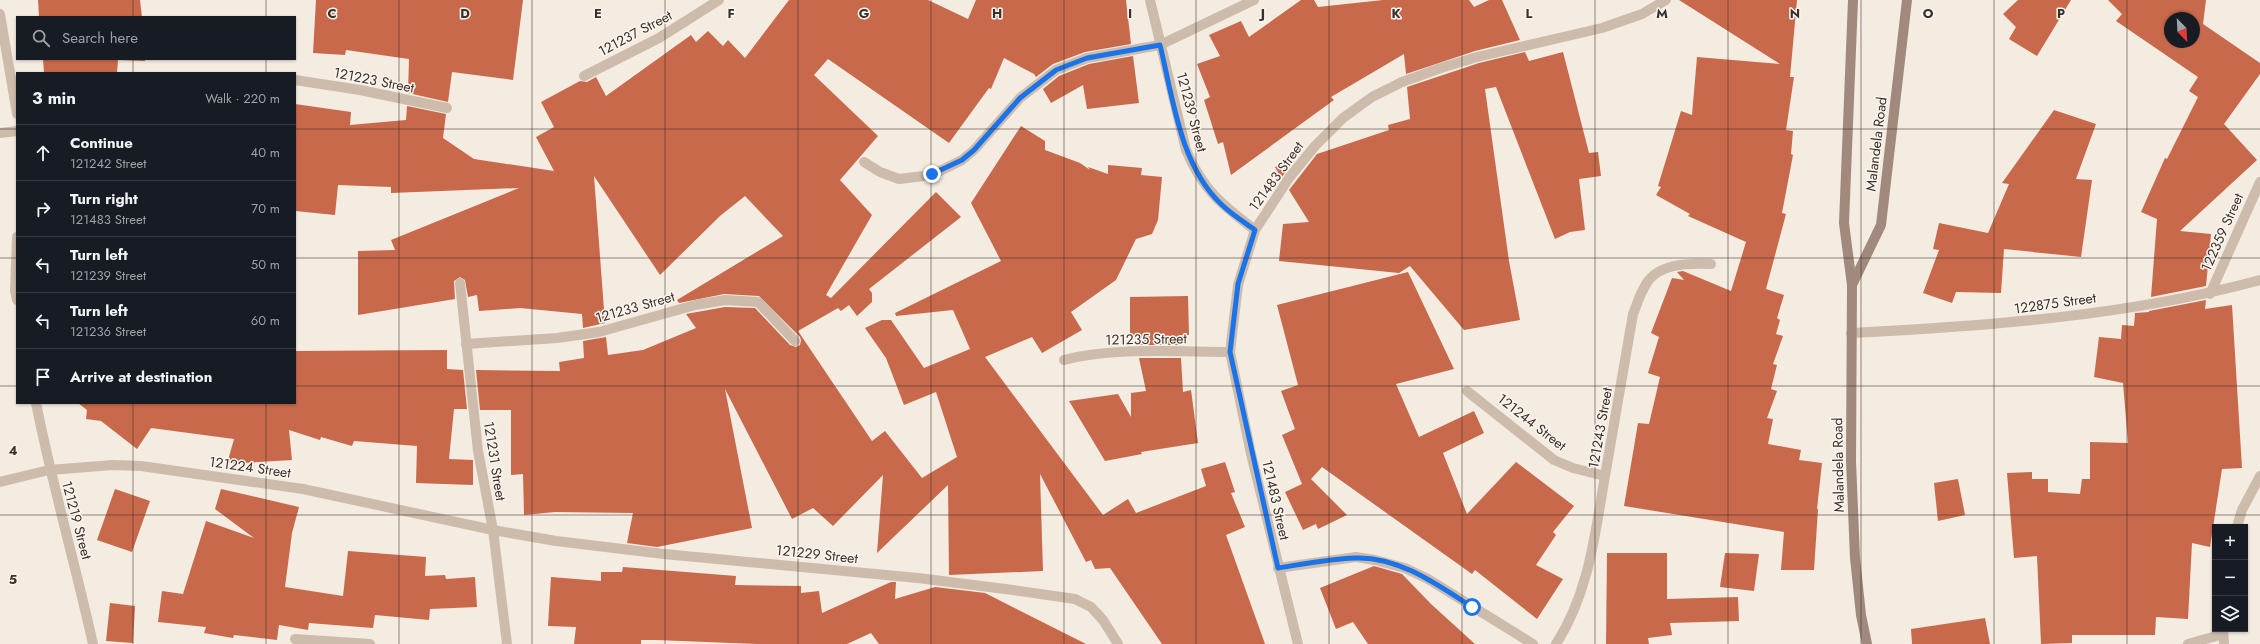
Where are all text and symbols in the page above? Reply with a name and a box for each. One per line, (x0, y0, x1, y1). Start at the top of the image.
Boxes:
text: C (327, 4, 337, 23)
text: D (460, 4, 470, 23)
text: E (594, 4, 602, 23)
text: F (727, 4, 735, 23)
text: G (859, 4, 870, 23)
text: H (992, 4, 1002, 23)
text: I (1128, 4, 1132, 23)
text: J (1258, 4, 1265, 23)
text: K (1391, 4, 1401, 23)
text: L (1526, 4, 1533, 23)
text: M (1656, 4, 1668, 23)
text: N (1790, 4, 1800, 23)
text: O (1923, 4, 1934, 23)
text: P (2057, 4, 2065, 23)
street label: 121237 Street (595, 5, 676, 61)
north arrow (2164, 12, 2200, 48)
search box (16, 16, 296, 60)
icon: search (30, 27, 52, 49)
text: Search here (62, 27, 138, 49)
street label: 121223 Street (332, 62, 417, 98)
street label: 121239 Street (1172, 70, 1212, 155)
text: 3 min (32, 86, 76, 110)
text: Walk · 220 m (205, 89, 280, 108)
street label: Malandela Road (1860, 96, 1892, 192)
text: Continue (70, 132, 133, 154)
street label: 121483 Street (1244, 137, 1308, 215)
icon: ahead (32, 142, 54, 164)
text: 40 m (251, 143, 280, 162)
text: 121242 Street (70, 154, 146, 173)
route end (923, 165, 941, 183)
text: Turn right (70, 188, 138, 210)
street label: 122359 Street (2196, 189, 2248, 274)
icon: right (32, 198, 54, 220)
text: 70 m (251, 199, 280, 218)
text: 121483 Street (70, 210, 146, 229)
text: Turn left (70, 244, 128, 266)
icon: left (32, 254, 54, 276)
text: 50 m (251, 255, 280, 274)
text: 121239 Street (70, 266, 146, 285)
street label: 121233 Street (593, 286, 677, 328)
street label: 122875 Street (2013, 287, 2098, 319)
text: Turn left (70, 300, 128, 322)
icon: left (32, 310, 54, 332)
text: 60 m (251, 311, 280, 330)
text: 121236 Street (70, 322, 146, 341)
street label: 121235 Street (1105, 328, 1188, 350)
icon: arrive (32, 366, 54, 388)
text: Arrive at destination (70, 366, 212, 388)
street label: 121243 Street (1583, 385, 1617, 470)
street label: 121244 Street (1493, 389, 1571, 456)
street label: Malandela Road (1827, 417, 1849, 513)
street label: 121231 Street (479, 420, 511, 503)
text: 4 (8, 441, 18, 460)
street label: 121224 Street (208, 451, 293, 483)
street label: 121483 Street (1257, 458, 1295, 543)
street label: 121219 Street (57, 479, 97, 562)
map controls (2212, 524, 2248, 632)
button: + (2212, 524, 2248, 560)
street label: 121229 Street (775, 540, 860, 568)
button: − (2212, 560, 2248, 596)
text: 5 (9, 570, 17, 589)
button: layers (2212, 596, 2248, 632)
route start (1463, 598, 1481, 616)

